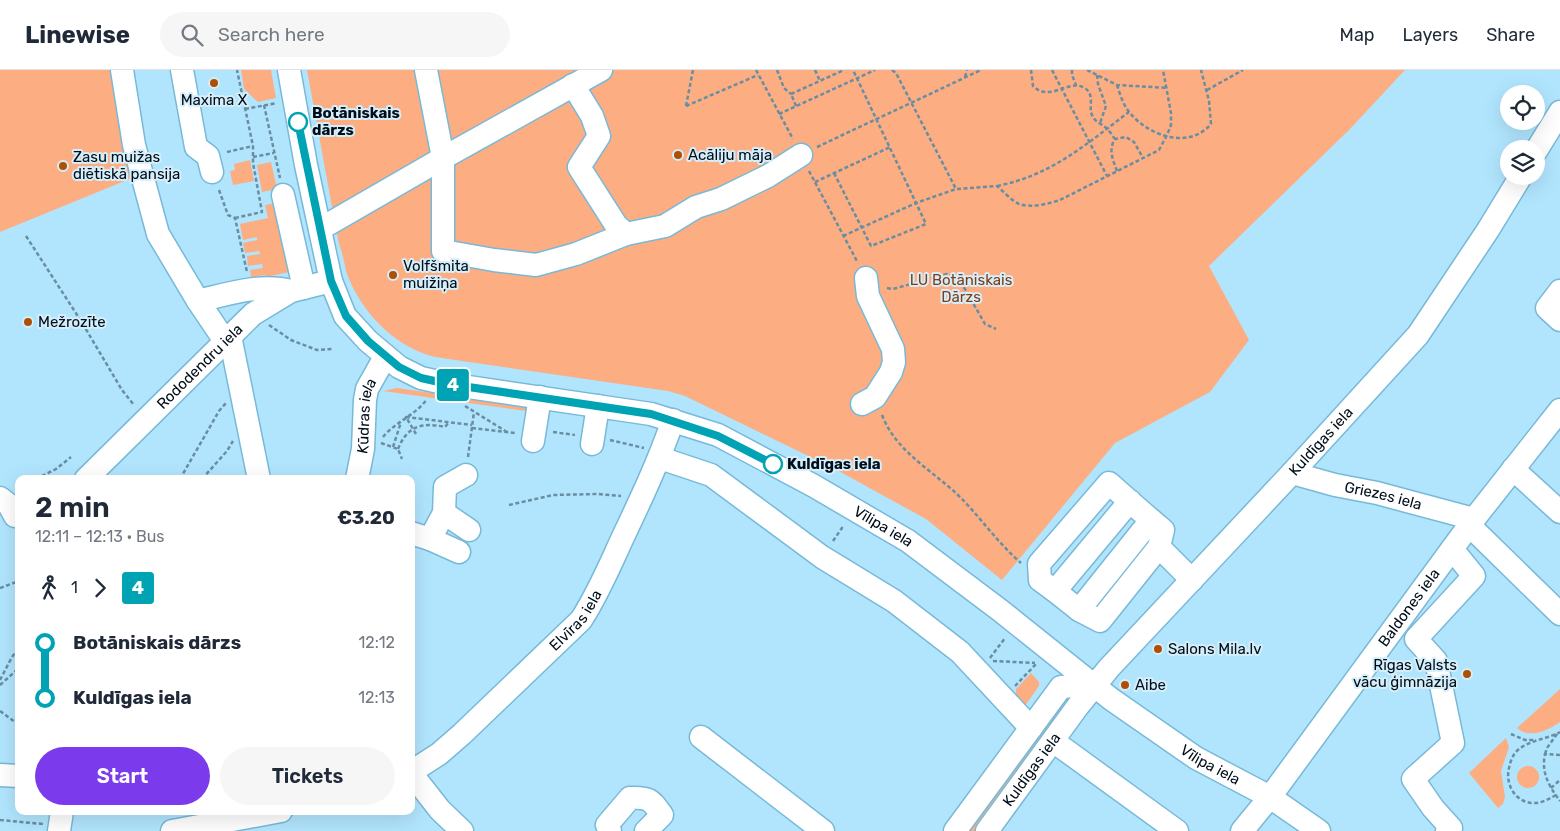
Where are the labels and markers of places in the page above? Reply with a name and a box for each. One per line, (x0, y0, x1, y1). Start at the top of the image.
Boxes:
marker: Maxima X (208, 77, 220, 89)
place label: Maxima X (181, 91, 248, 109)
place label: Botāniskais dārzs (312, 104, 400, 139)
marker: Botāniskais dārzs (288, 112, 308, 132)
place label: Acāliju māja (688, 146, 772, 164)
place label: Zasu muižas diētiskā pansija (73, 148, 180, 183)
marker: Acāliju māja (672, 149, 684, 161)
marker: Zasu muižas diētiskā pansija (57, 160, 69, 172)
place label: Volfšmita muižiņa (403, 257, 469, 292)
marker: Volfšmita muižiņa (387, 269, 399, 281)
place label: Mežrozīte (38, 313, 106, 331)
marker: Mežrozīte (22, 316, 34, 328)
marker: Kuldīgas iela (763, 454, 783, 474)
place label: Kuldīgas iela (787, 455, 881, 473)
place label: Salons Mila.lv (1168, 640, 1261, 658)
marker: Salons Mila.lv (1152, 643, 1164, 655)
place label: Rīgas Valsts vācu ģimnāzija (1353, 656, 1457, 691)
marker: Rīgas Valsts vācu ģimnāzija (1461, 668, 1473, 680)
place label: Aibe (1135, 676, 1166, 694)
marker: Aibe (1119, 679, 1131, 691)

